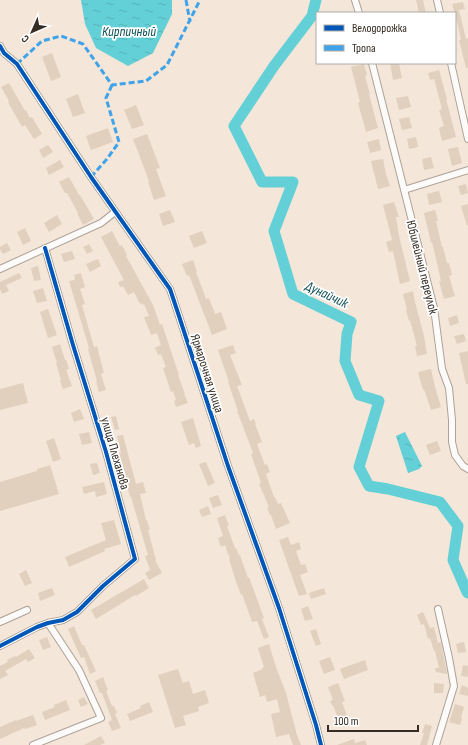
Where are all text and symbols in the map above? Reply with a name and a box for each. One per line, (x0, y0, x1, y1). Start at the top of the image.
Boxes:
north arrow (12, 12, 52, 52)
legend (316, 12, 456, 64)
text: Велодорожка (352, 21, 407, 36)
water label: Кирпичный (102, 23, 156, 40)
text: С (18, 32, 32, 45)
text: Тропа (352, 41, 376, 56)
street label: Юбилейный переулок (403, 219, 441, 316)
water label: Дунайчик (302, 277, 352, 312)
street label: Ярмарочная улица (187, 332, 227, 415)
street label: улица Плеханова (97, 415, 133, 491)
scale bar (328, 707, 418, 733)
text: 100 m (334, 714, 359, 729)

